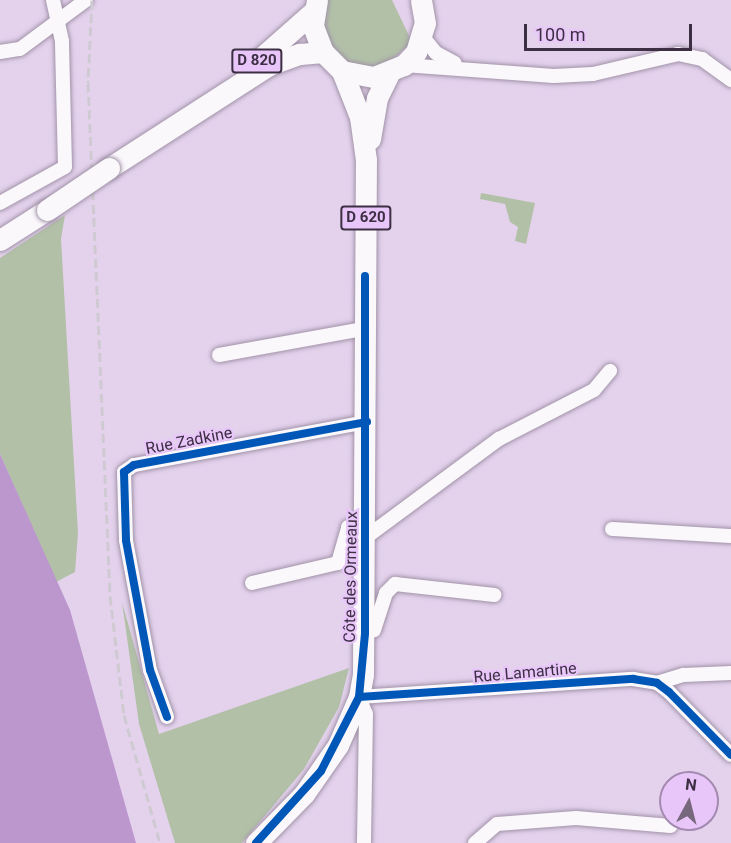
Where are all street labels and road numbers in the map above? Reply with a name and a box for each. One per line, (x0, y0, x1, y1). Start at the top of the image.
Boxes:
road number: D 820 (230, 49, 284, 73)
road number: D 620 (339, 206, 393, 230)
street label: Rue Zadkine (144, 423, 234, 459)
street label: Côte des Ormeaux (340, 511, 362, 643)
street label: Rue Lamartine (473, 659, 577, 687)

